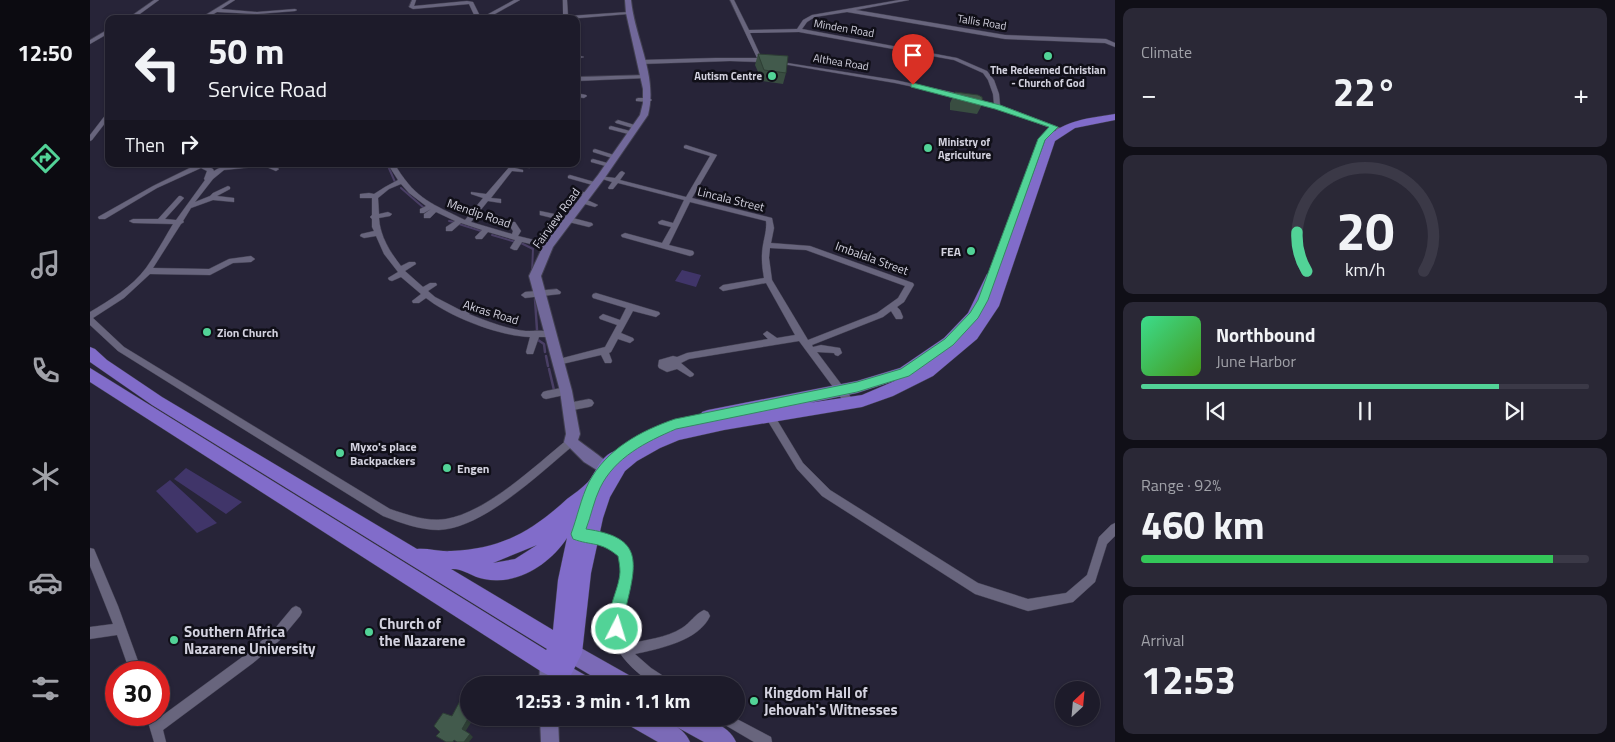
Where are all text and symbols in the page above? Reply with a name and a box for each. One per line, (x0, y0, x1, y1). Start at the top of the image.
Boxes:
street label: Tallis Road (956, 10, 1008, 34)
street label: Minden Road (813, 15, 876, 41)
text: 50 m (208, 24, 284, 78)
pin (892, 34, 934, 85)
icon: left (125, 35, 190, 100)
text: 12:50 (18, 36, 72, 70)
text: Climate (1141, 40, 1192, 64)
icon: arrive (899, 41, 927, 69)
street label: Althea Road (812, 50, 870, 74)
marker: The Redeemed Christian - Church of God (1042, 50, 1054, 62)
place label: The Redeemed Christian - Church of God (990, 62, 1106, 91)
text: 22° (1333, 63, 1397, 121)
place label: Autism Centre (694, 68, 762, 84)
marker: Autism Centre (766, 70, 778, 82)
text: Service Road (208, 72, 327, 106)
text: − (1141, 72, 1157, 115)
text: + (1573, 72, 1589, 115)
text: Then (125, 130, 165, 159)
icon: right (175, 130, 203, 158)
place label: Ministry of Agriculture (938, 134, 991, 163)
icon: directions (28, 141, 63, 176)
marker: Ministry of Agriculture (922, 142, 934, 154)
street label: Lincala Street (695, 182, 767, 217)
street label: Fairview Road (527, 184, 585, 252)
text: 20 (1336, 191, 1394, 270)
street label: Mendip Road (444, 193, 514, 233)
street label: Imbalala Street (833, 236, 912, 280)
place label: FEA (941, 242, 962, 261)
marker: FEA (965, 245, 977, 257)
icon: music (28, 247, 63, 282)
text: km/h (1345, 256, 1385, 283)
street label: Akras Road (461, 295, 521, 329)
text: Northbound (1216, 320, 1316, 349)
place label: Zion Church (217, 323, 278, 342)
marker: Zion Church (201, 326, 213, 338)
text: June Harbor (1216, 349, 1296, 373)
icon: phone (28, 353, 63, 388)
icon: previous (1202, 397, 1230, 425)
icon: pause (1351, 397, 1379, 425)
icon: next (1500, 397, 1528, 425)
place label: Myxo's place Backpackers (350, 437, 417, 470)
marker: Myxo's place Backpackers (334, 447, 346, 459)
icon: climate (28, 459, 63, 494)
place label: Engen (457, 459, 489, 478)
marker: Engen (441, 462, 453, 474)
text: Range · 92% (1141, 473, 1221, 497)
text: 460 km (1141, 496, 1265, 554)
icon: car (28, 565, 63, 600)
position arrow (590, 602, 642, 654)
place label: Church of the Nazarene (379, 612, 466, 652)
place label: Southern Africa Nazarene University (184, 620, 316, 660)
marker: Church of the Nazarene (363, 626, 375, 638)
text: Arrival (1141, 628, 1184, 652)
marker: Southern Africa Nazarene University (168, 634, 180, 646)
text: 12:53 (1141, 651, 1236, 709)
speed limit sign: 30 (105, 661, 170, 726)
icon: filters (28, 671, 63, 706)
place label: Kingdom Hall of Jehovah's Witnesses (764, 681, 898, 721)
north arrow (1055, 681, 1100, 726)
map controls (1055, 681, 1100, 726)
text: 12:53 · 3 min · 1.1 km (514, 686, 691, 715)
marker: Kingdom Hall of Jehovah's Witnesses (748, 695, 760, 707)

